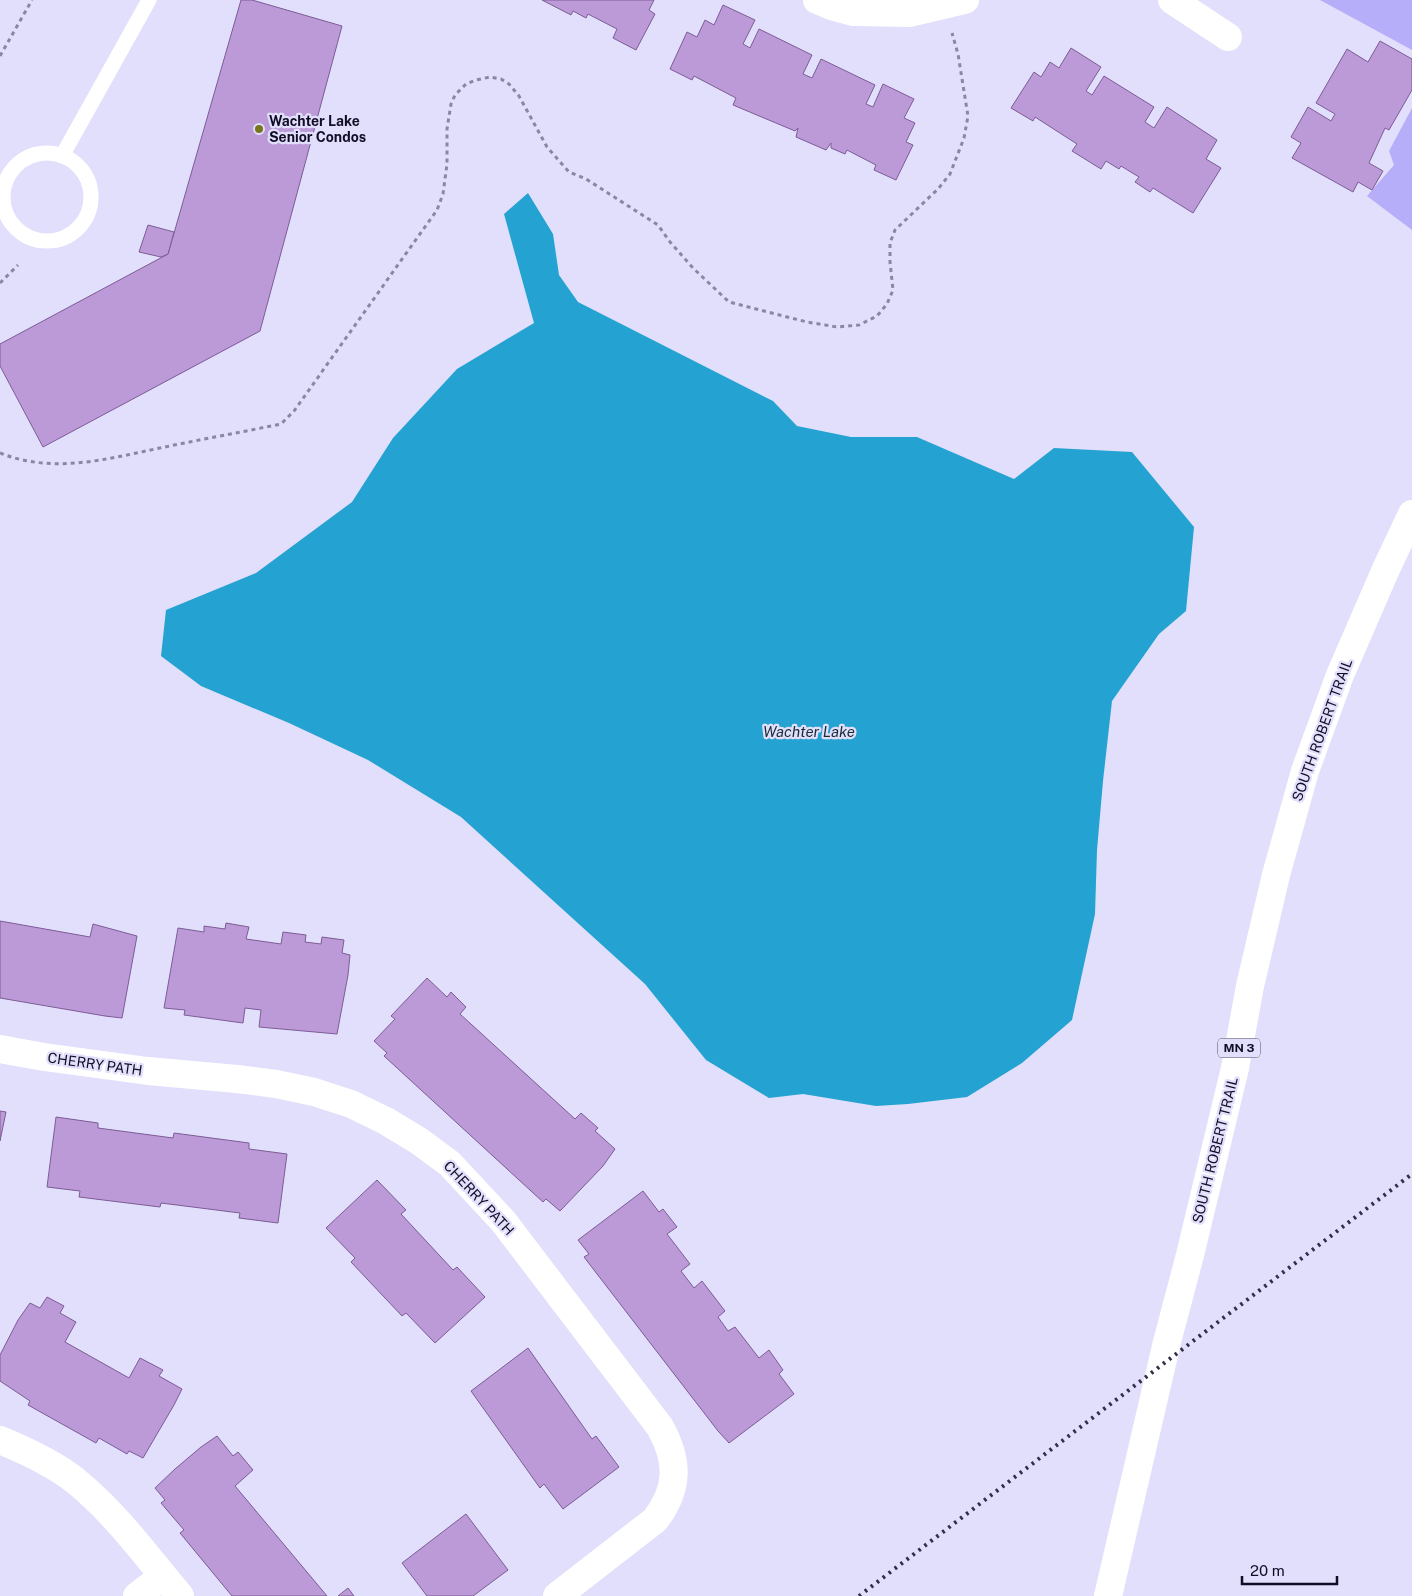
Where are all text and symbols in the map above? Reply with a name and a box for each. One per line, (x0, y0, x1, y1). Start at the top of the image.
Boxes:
place label: Wachter Lake Senior Condos (269, 113, 366, 145)
marker: Wachter Lake Senior Condos (253, 123, 265, 135)
street label: SOUTH ROBERT TRAIL (1289, 657, 1355, 803)
water label: Wachter Lake (763, 723, 855, 740)
road number: MN 3 (1218, 1038, 1260, 1058)
street label: CHERRY PATH (47, 1049, 143, 1079)
street label: SOUTH ROBERT TRAIL (1189, 1075, 1241, 1225)
street label: CHERRY PATH (441, 1158, 517, 1238)
scale bar (1242, 1554, 1337, 1586)
text: 20 m (1250, 1562, 1285, 1579)

